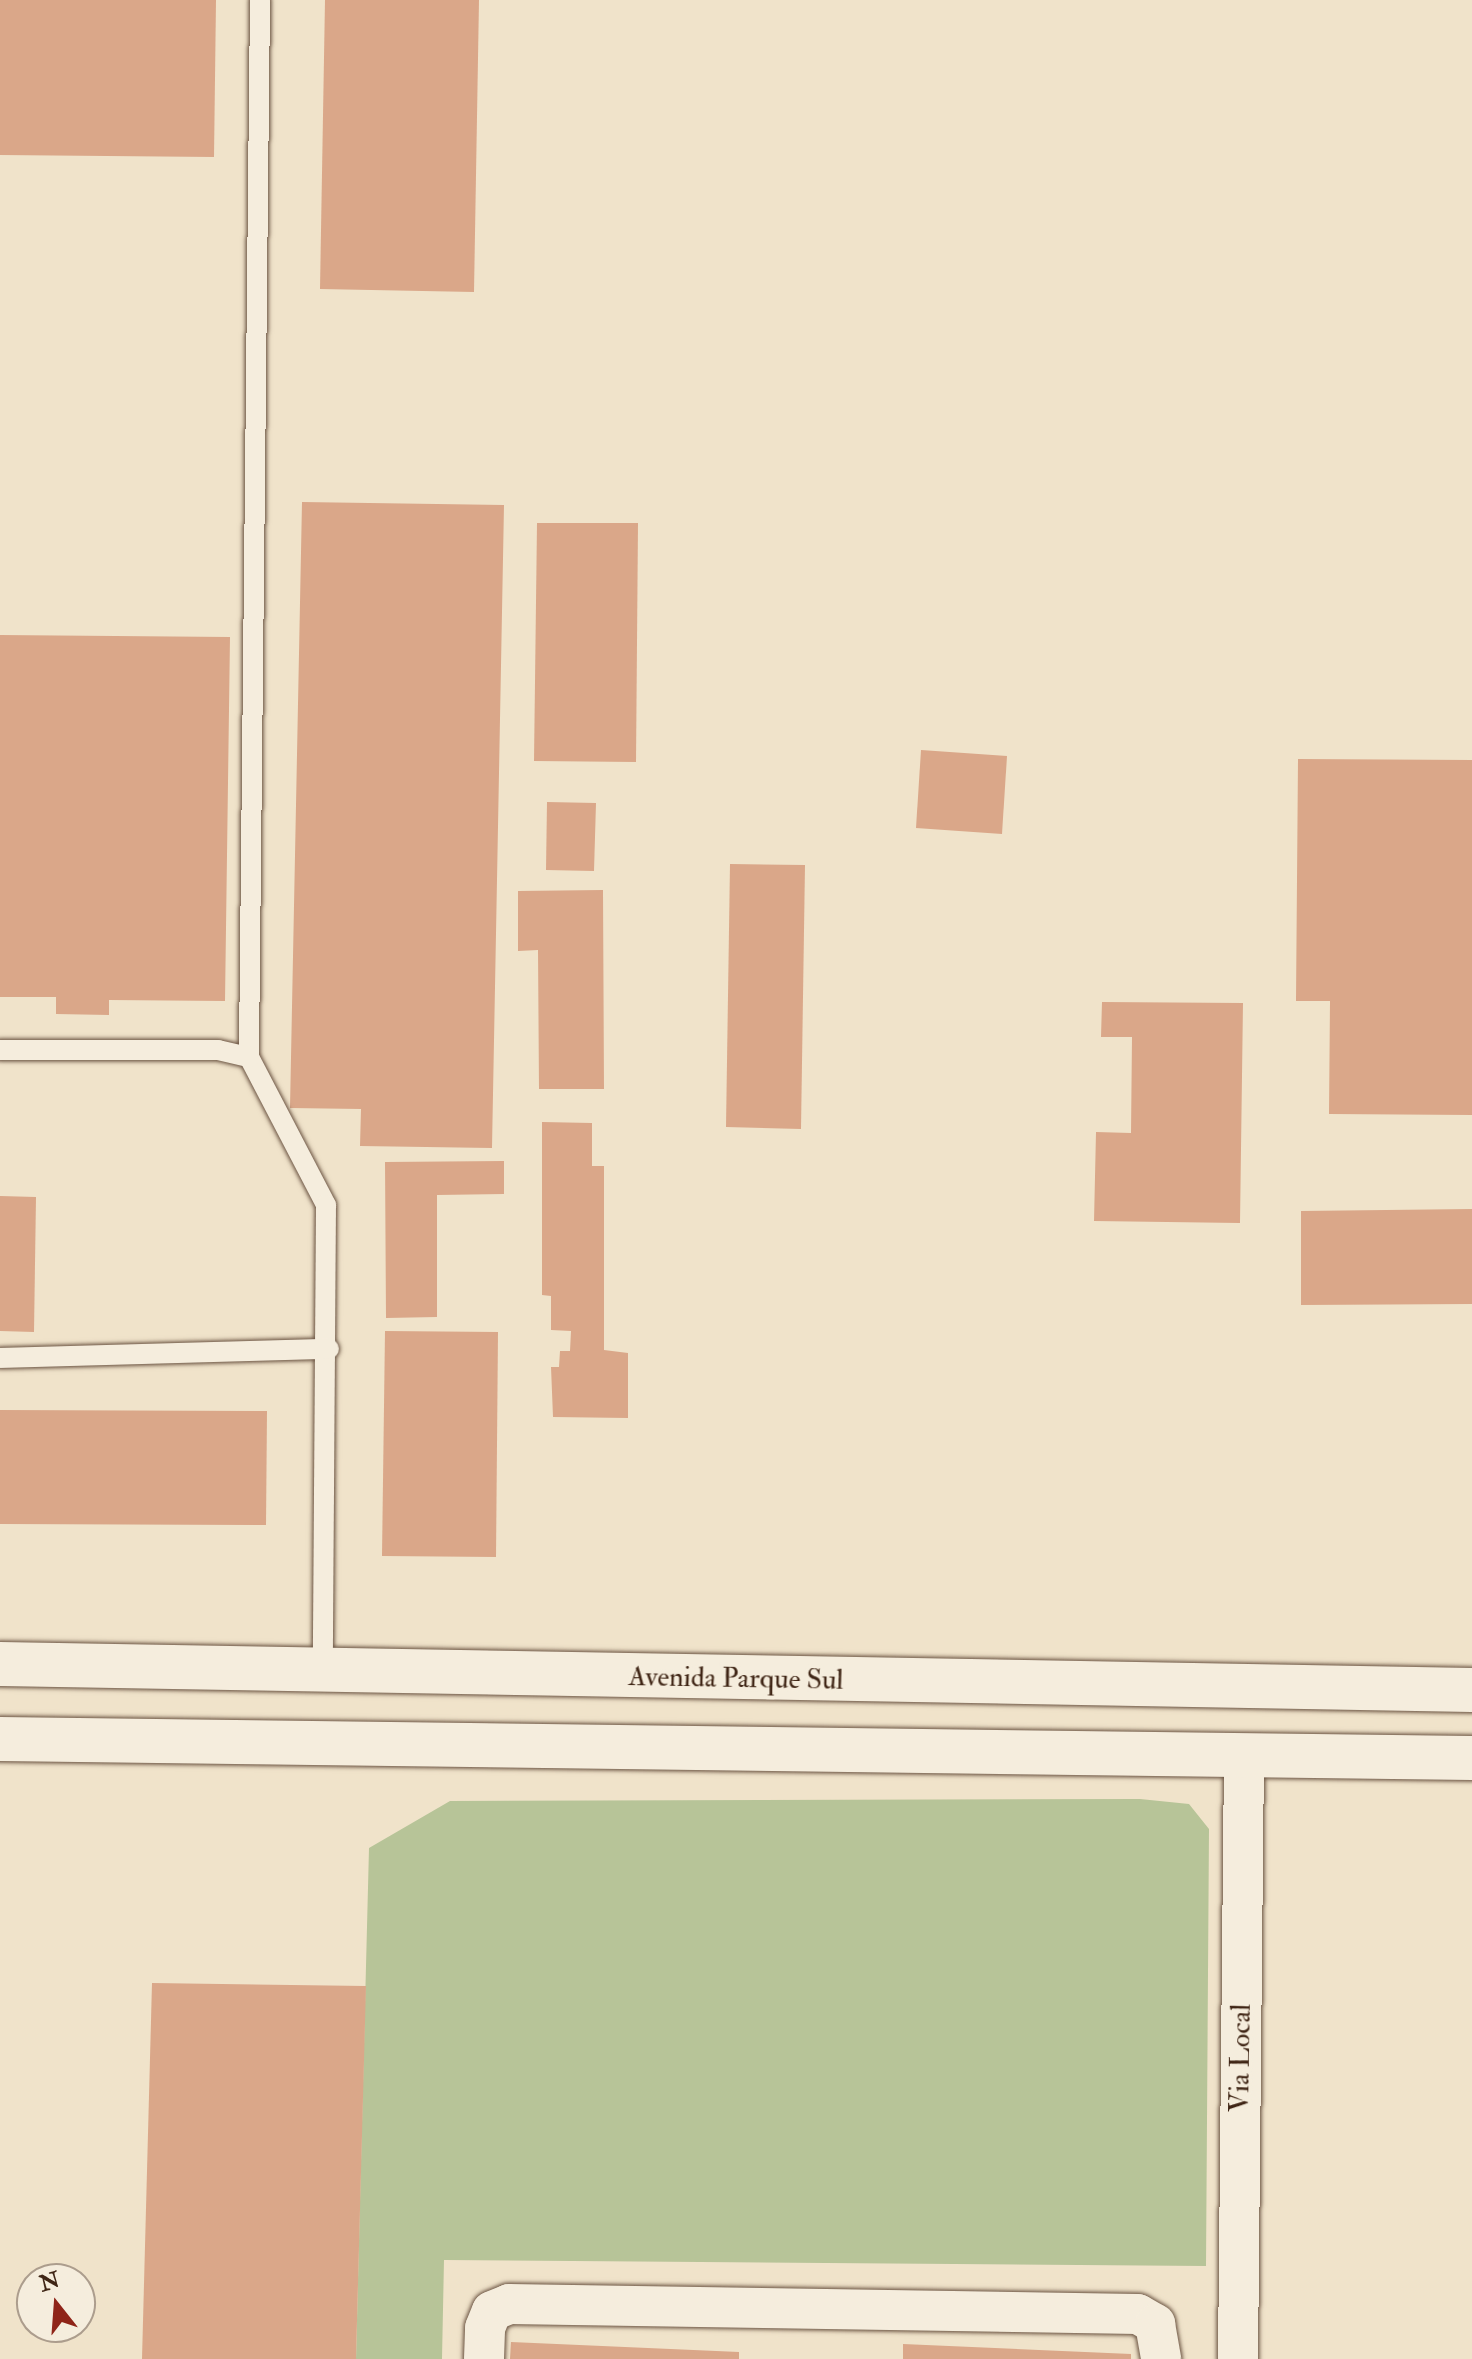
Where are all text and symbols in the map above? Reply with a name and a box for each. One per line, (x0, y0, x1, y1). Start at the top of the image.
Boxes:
street label: Avenida Parque Sul (628, 1660, 844, 1698)
street label: Via Local (1223, 2003, 1259, 2113)
north arrow (16, 2263, 96, 2343)
text: N (36, 2266, 63, 2298)

